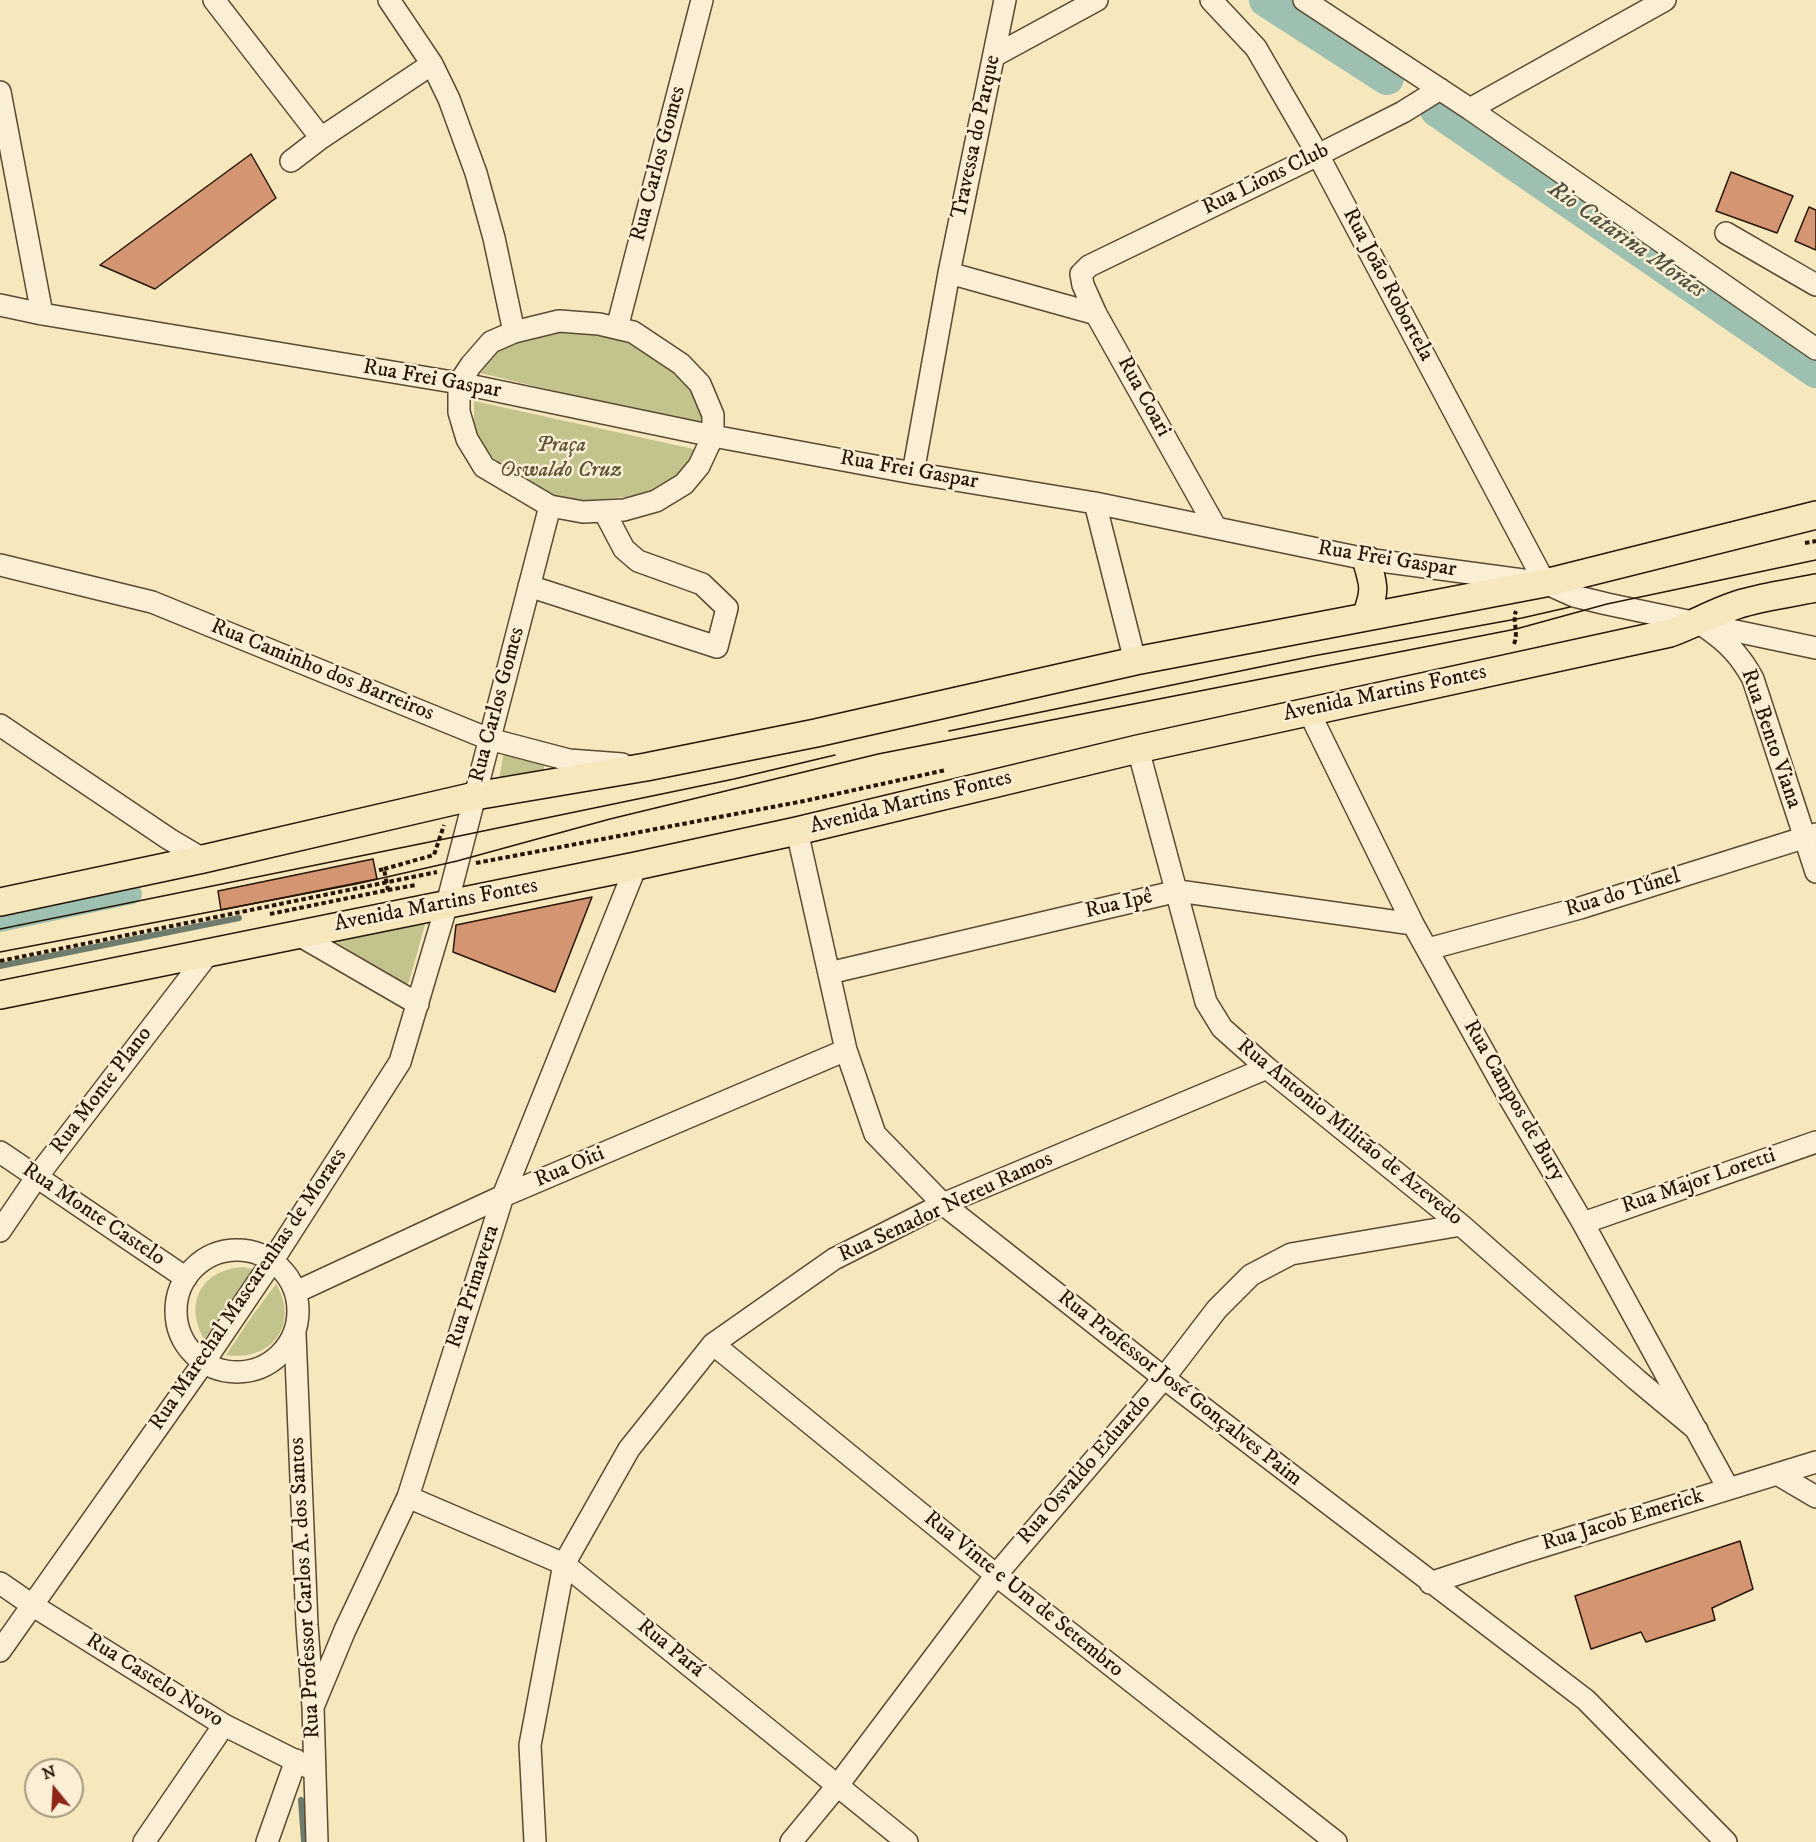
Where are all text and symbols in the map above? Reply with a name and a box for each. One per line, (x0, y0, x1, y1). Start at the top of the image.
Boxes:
street label: Travessa do Parque (947, 53, 1007, 221)
street label: Rua Carlos Gomes (626, 83, 692, 245)
street label: Rua Lions Club (1199, 138, 1333, 222)
water label: Rio Catarina Morães (1542, 176, 1710, 306)
street label: Rua João Robortela (1336, 204, 1438, 366)
street label: Rua Coari (1110, 352, 1176, 442)
street label: Rua Frei Gaspar (361, 355, 503, 405)
park label: Praça Oswaldo Cruz (500, 433, 622, 484)
street label: Rua Frei Gaspar (838, 446, 980, 496)
street label: Rua Frei Gaspar (1316, 536, 1458, 584)
street label: Rua Caminho dos Barreiros (207, 614, 437, 728)
street label: Rua Carlos Gomes (465, 624, 531, 786)
street label: Avenida Martins Fontes (1281, 660, 1489, 728)
street label: Rua Bento Viana (1734, 666, 1806, 812)
street label: Avenida Martins Fontes (807, 765, 1015, 841)
street label: Rua do Túnel (1562, 864, 1684, 924)
street label: Avenida Martins Fontes (332, 873, 540, 939)
street label: Rua Ipê (1083, 884, 1155, 926)
street label: Rua Campos de Bury (1456, 1016, 1570, 1186)
street label: Rua Monte Plano (45, 1022, 159, 1160)
street label: Rua Antonio Militão de Azevedo (1231, 1034, 1467, 1232)
street label: Rua Oiti (531, 1142, 609, 1194)
street label: Rua Major Loretti (1619, 1143, 1779, 1221)
street label: Rua Marechal Mascarenhas de Moraes (145, 1144, 353, 1436)
street label: Rua Senador Nereu Ramos (835, 1147, 1057, 1269)
street label: Rua Monte Castelo (16, 1157, 170, 1273)
street label: Rua Primavera (442, 1222, 506, 1352)
street label: Rua Professor José Gonçalves Paim (1051, 1285, 1307, 1493)
street label: Rua Osvaldo Eduardo (1013, 1389, 1157, 1551)
street label: Rua Professor Carlos A. dos Santos (285, 1437, 327, 1739)
street label: Rua Jacob Emerick (1539, 1484, 1707, 1558)
street label: Rua Vinte e Um de Setembro (918, 1506, 1128, 1684)
street label: Rua Pará (631, 1614, 709, 1684)
street label: Rua Castelo Novo (80, 1628, 228, 1734)
north arrow (24, 1758, 84, 1818)
text: N (40, 1761, 58, 1784)

